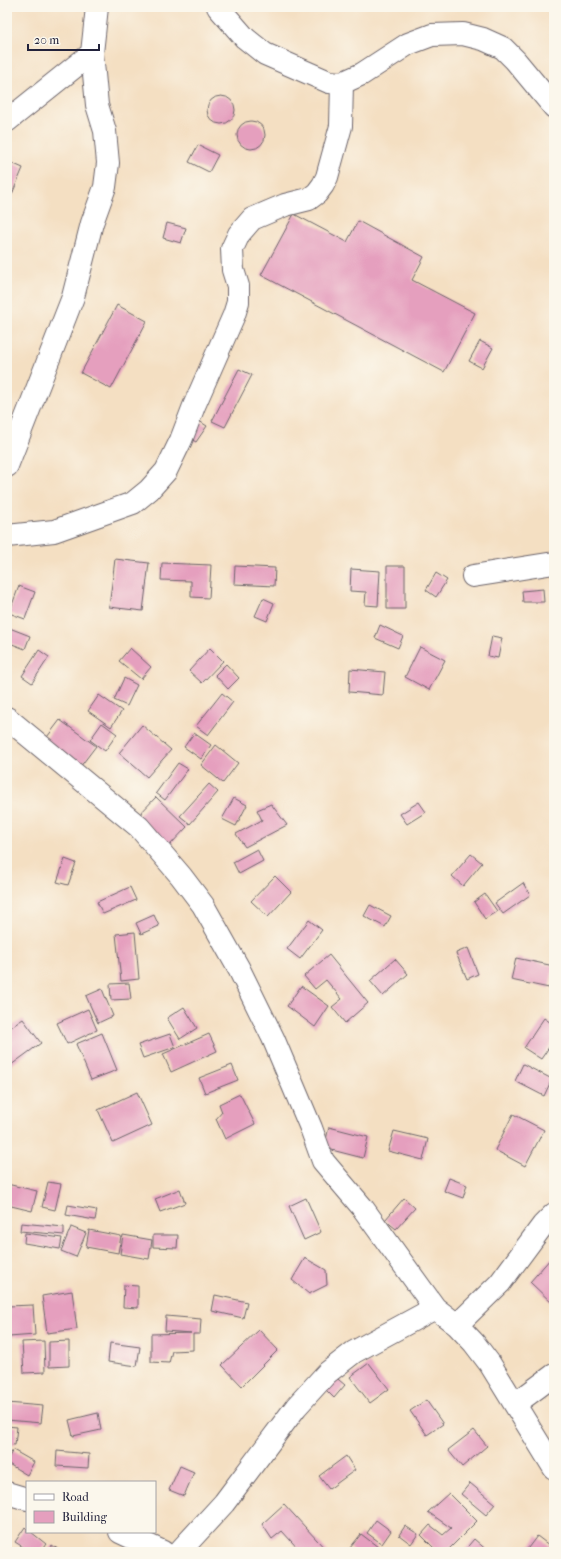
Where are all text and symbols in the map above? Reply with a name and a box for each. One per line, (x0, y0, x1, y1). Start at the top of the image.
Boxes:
scale bar (28, 26, 99, 52)
text: 20 m (34, 33, 59, 47)
legend (26, 1481, 156, 1533)
text: Road (62, 1490, 89, 1504)
text: Building (62, 1510, 107, 1524)

